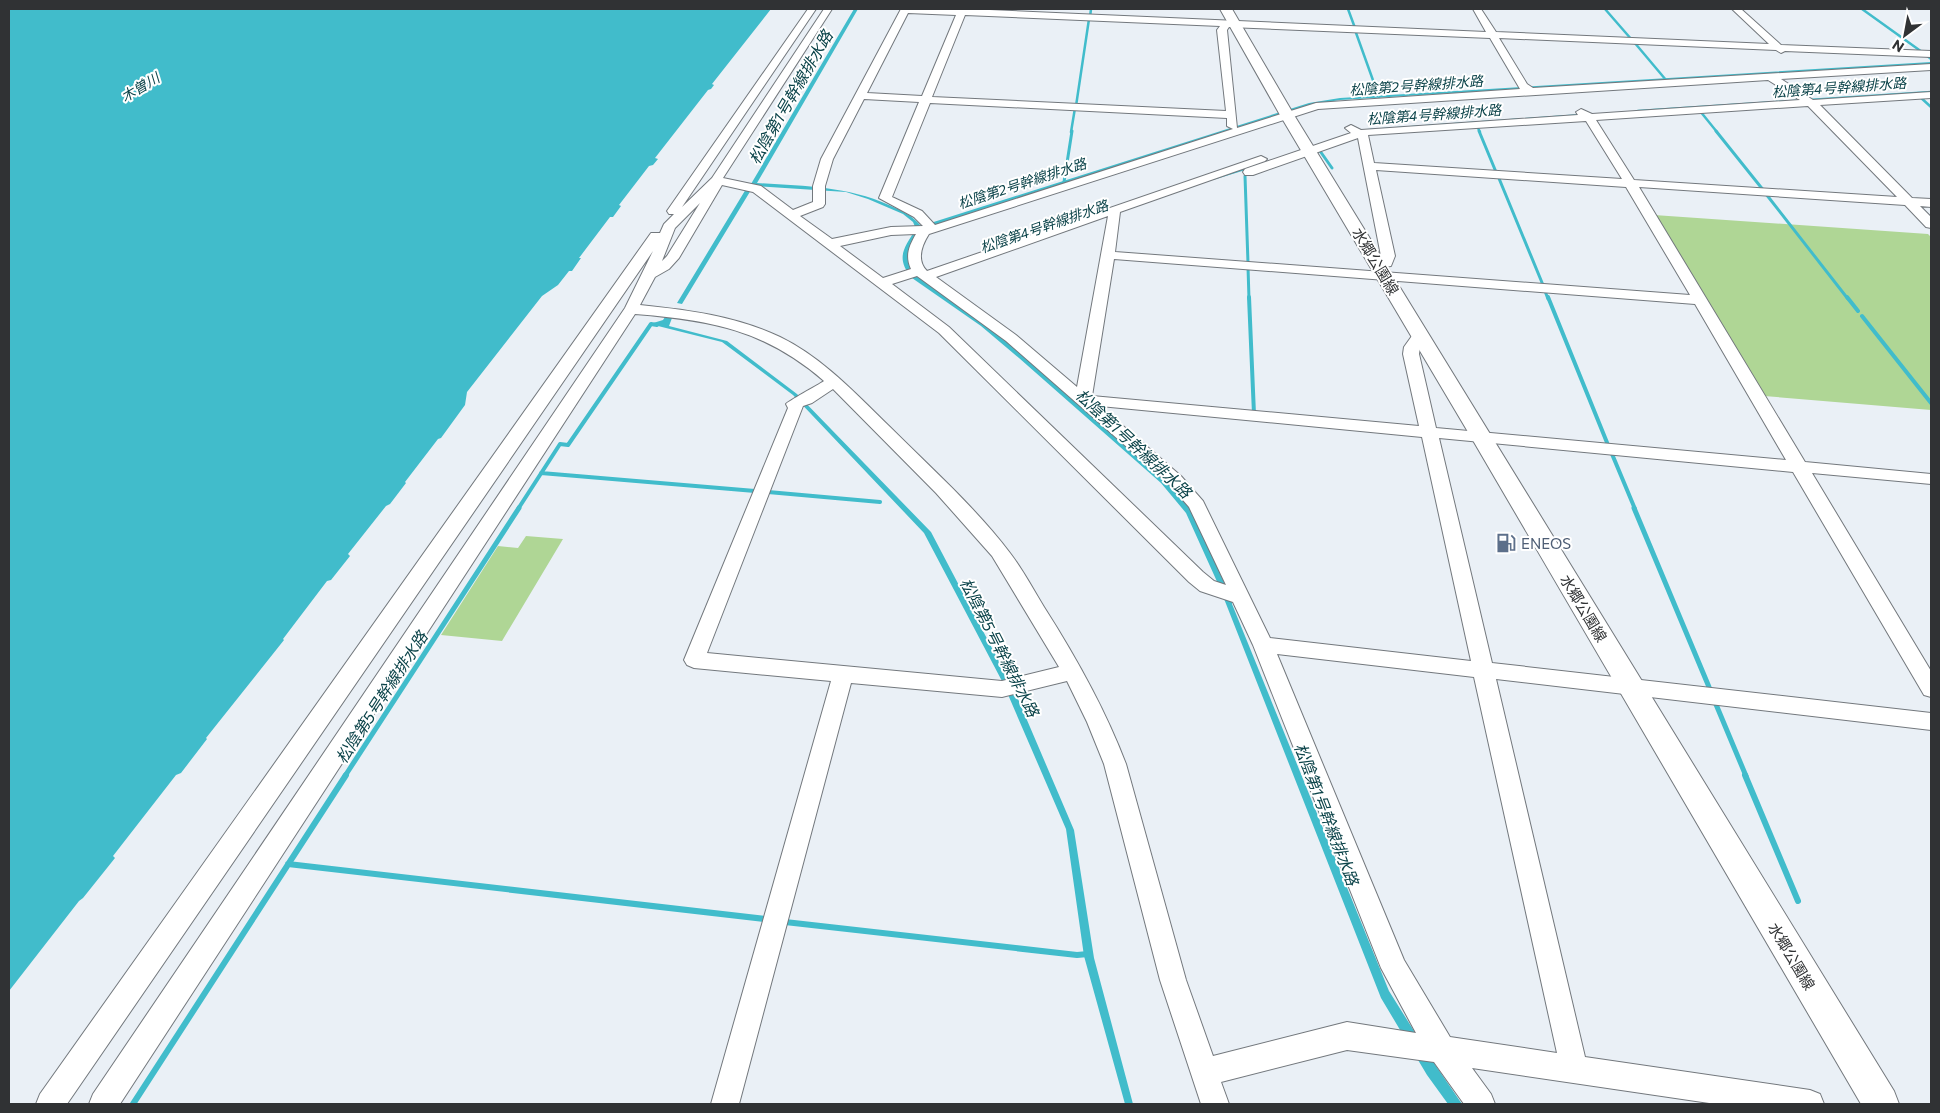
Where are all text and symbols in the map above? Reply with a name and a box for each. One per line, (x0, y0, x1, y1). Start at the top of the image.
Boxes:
north arrow (1880, 10, 1930, 60)
water label: 松陰第1号幹線排水路 (744, 25, 837, 167)
text: N (1889, 36, 1907, 56)
water label: 木曽川 (118, 68, 164, 105)
water label: 松陰第2号幹線排水路 (1349, 72, 1484, 98)
water label: 松陰第4号幹線排水路 (1771, 74, 1908, 100)
water label: 松陰第4号幹線排水路 (1366, 101, 1503, 127)
water label: 松陰第2号幹線排水路 (956, 154, 1089, 212)
water label: 松陰第4号幹線排水路 (978, 196, 1111, 256)
street label: 水郷公園線 (1349, 224, 1403, 298)
water label: 松陰第1号幹線排水路 (1072, 385, 1197, 503)
fuel station icon: ENEOS (1495, 532, 1517, 554)
place label: ENEOS (1521, 534, 1571, 552)
street label: 水郷公園線 (1557, 571, 1611, 645)
water label: 松陰第5号幹線排水路 (957, 574, 1044, 721)
water label: 松陰第5号幹線排水路 (331, 626, 432, 766)
water label: 松陰第1号幹線排水路 (1291, 740, 1364, 890)
street label: 水郷公園線 (1765, 919, 1819, 993)

